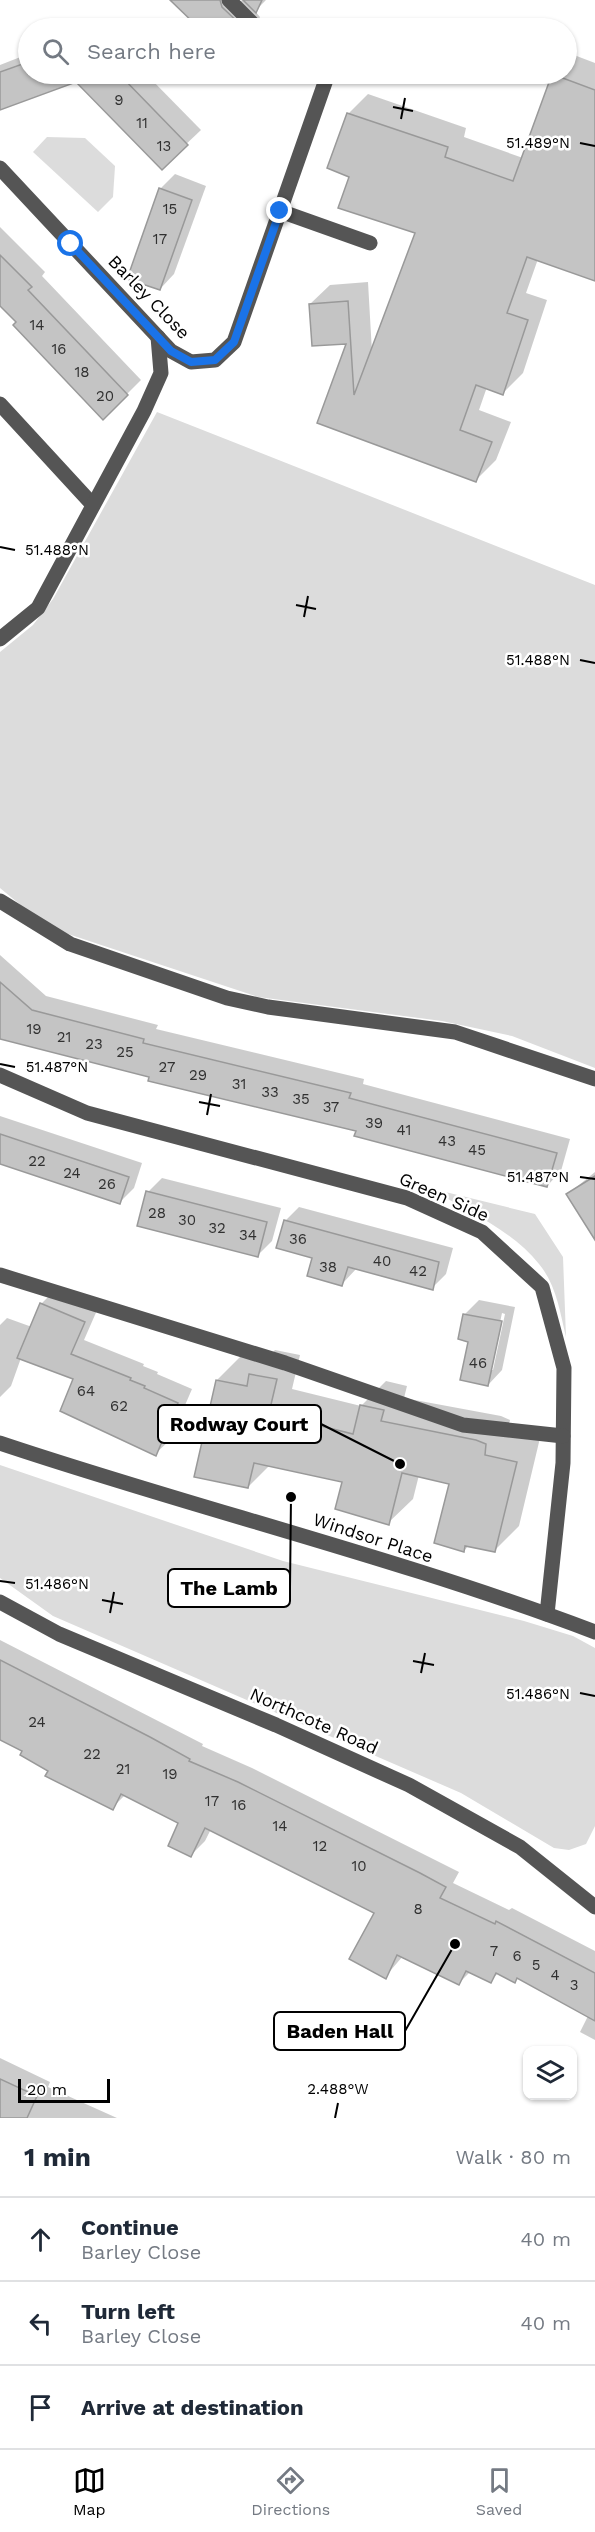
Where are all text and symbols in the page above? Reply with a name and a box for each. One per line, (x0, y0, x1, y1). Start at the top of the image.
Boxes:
search box (18, 18, 577, 84)
icon: search (39, 35, 72, 68)
text: Search here (87, 39, 216, 64)
house number: 9 (114, 91, 124, 109)
house number: 11 (136, 114, 148, 132)
text: 51.489°N (506, 134, 570, 152)
house number: 13 (157, 137, 171, 155)
route end (266, 197, 292, 223)
house number: 15 (163, 200, 177, 218)
route start (57, 230, 83, 256)
house number: 17 (153, 230, 167, 248)
street label: Barley Close (104, 250, 195, 343)
house number: 14 (29, 316, 45, 334)
house number: 16 (52, 340, 66, 358)
house number: 18 (74, 363, 90, 381)
house number: 20 (96, 387, 114, 405)
text: 51.488°N (25, 541, 89, 559)
text: 51.488°N (506, 651, 570, 669)
house number: 19 (26, 1020, 42, 1038)
house number: 21 (57, 1028, 71, 1046)
house number: 23 (85, 1035, 103, 1053)
house number: 25 (116, 1043, 134, 1061)
text: 51.487°N (26, 1058, 88, 1076)
house number: 27 (159, 1058, 175, 1076)
house number: 29 (189, 1066, 207, 1084)
house number: 31 (232, 1075, 246, 1093)
house number: 33 (261, 1083, 279, 1101)
house number: 35 (292, 1090, 310, 1108)
house number: 37 (323, 1098, 339, 1116)
house number: 39 (365, 1114, 383, 1132)
house number: 41 (397, 1121, 411, 1139)
house number: 43 (438, 1132, 456, 1150)
house number: 45 (468, 1141, 486, 1159)
house number: 22 (28, 1152, 46, 1170)
house number: 24 (63, 1164, 81, 1182)
street label: Green Side (396, 1167, 492, 1226)
text: 51.487°N (507, 1168, 569, 1186)
house number: 26 (98, 1175, 116, 1193)
house number: 28 (148, 1204, 166, 1222)
house number: 30 (178, 1211, 196, 1229)
house number: 32 (208, 1219, 226, 1237)
house number: 34 (239, 1226, 257, 1244)
house number: 36 (289, 1230, 307, 1248)
house number: 40 (373, 1252, 391, 1270)
house number: 38 (319, 1258, 337, 1276)
house number: 42 (409, 1262, 427, 1280)
house number: 46 (469, 1354, 487, 1372)
house number: 64 (77, 1382, 95, 1400)
house number: 62 (110, 1397, 128, 1415)
callout: Rodway Court (158, 1405, 321, 1443)
text: Rodway Court (170, 1412, 309, 1436)
street label: Windsor Place (310, 1508, 436, 1567)
callout: The Lamb (168, 1569, 290, 1607)
text: 51.486°N (25, 1575, 89, 1593)
text: The Lamb (180, 1576, 278, 1600)
street label: Northcote Road (247, 1683, 382, 1758)
text: 51.486°N (506, 1685, 570, 1703)
house number: 24 (28, 1713, 46, 1731)
house number: 22 (83, 1745, 101, 1763)
house number: 21 (116, 1760, 130, 1778)
house number: 19 (162, 1765, 178, 1783)
house number: 17 (205, 1792, 219, 1810)
house number: 16 (232, 1796, 246, 1814)
house number: 14 (272, 1817, 288, 1835)
house number: 12 (313, 1837, 327, 1855)
house number: 10 (351, 1857, 367, 1875)
house number: 8 (413, 1900, 423, 1918)
house number: 7 (490, 1942, 498, 1960)
house number: 6 (512, 1947, 522, 1965)
house number: 5 (532, 1956, 540, 1974)
house number: 4 (550, 1966, 560, 1984)
house number: 3 (570, 1976, 578, 1994)
callout: Baden Hall (274, 2012, 405, 2050)
text: Baden Hall (287, 2019, 394, 2043)
map controls (523, 2046, 577, 2100)
button: layers (523, 2046, 577, 2100)
scale bar (18, 2076, 110, 2104)
text: 20 m (27, 2080, 67, 2099)
text: 2.488°W (307, 2080, 369, 2098)
text: 1 min (24, 2142, 91, 2172)
text: Walk · 80 m (455, 2145, 571, 2169)
text: Continue (81, 2215, 179, 2240)
icon: ahead (24, 2223, 57, 2256)
text: 40 m (520, 2227, 571, 2251)
text: Barley Close (81, 2240, 201, 2264)
text: Turn left (81, 2299, 175, 2324)
icon: left (24, 2307, 57, 2340)
text: 40 m (520, 2311, 571, 2335)
text: Barley Close (81, 2324, 201, 2348)
icon: arrive (24, 2391, 57, 2424)
text: Arrive at destination (81, 2395, 304, 2420)
tab: Map (73, 2464, 106, 2519)
tab: Directions (251, 2464, 330, 2519)
tab: Saved (476, 2464, 522, 2519)

